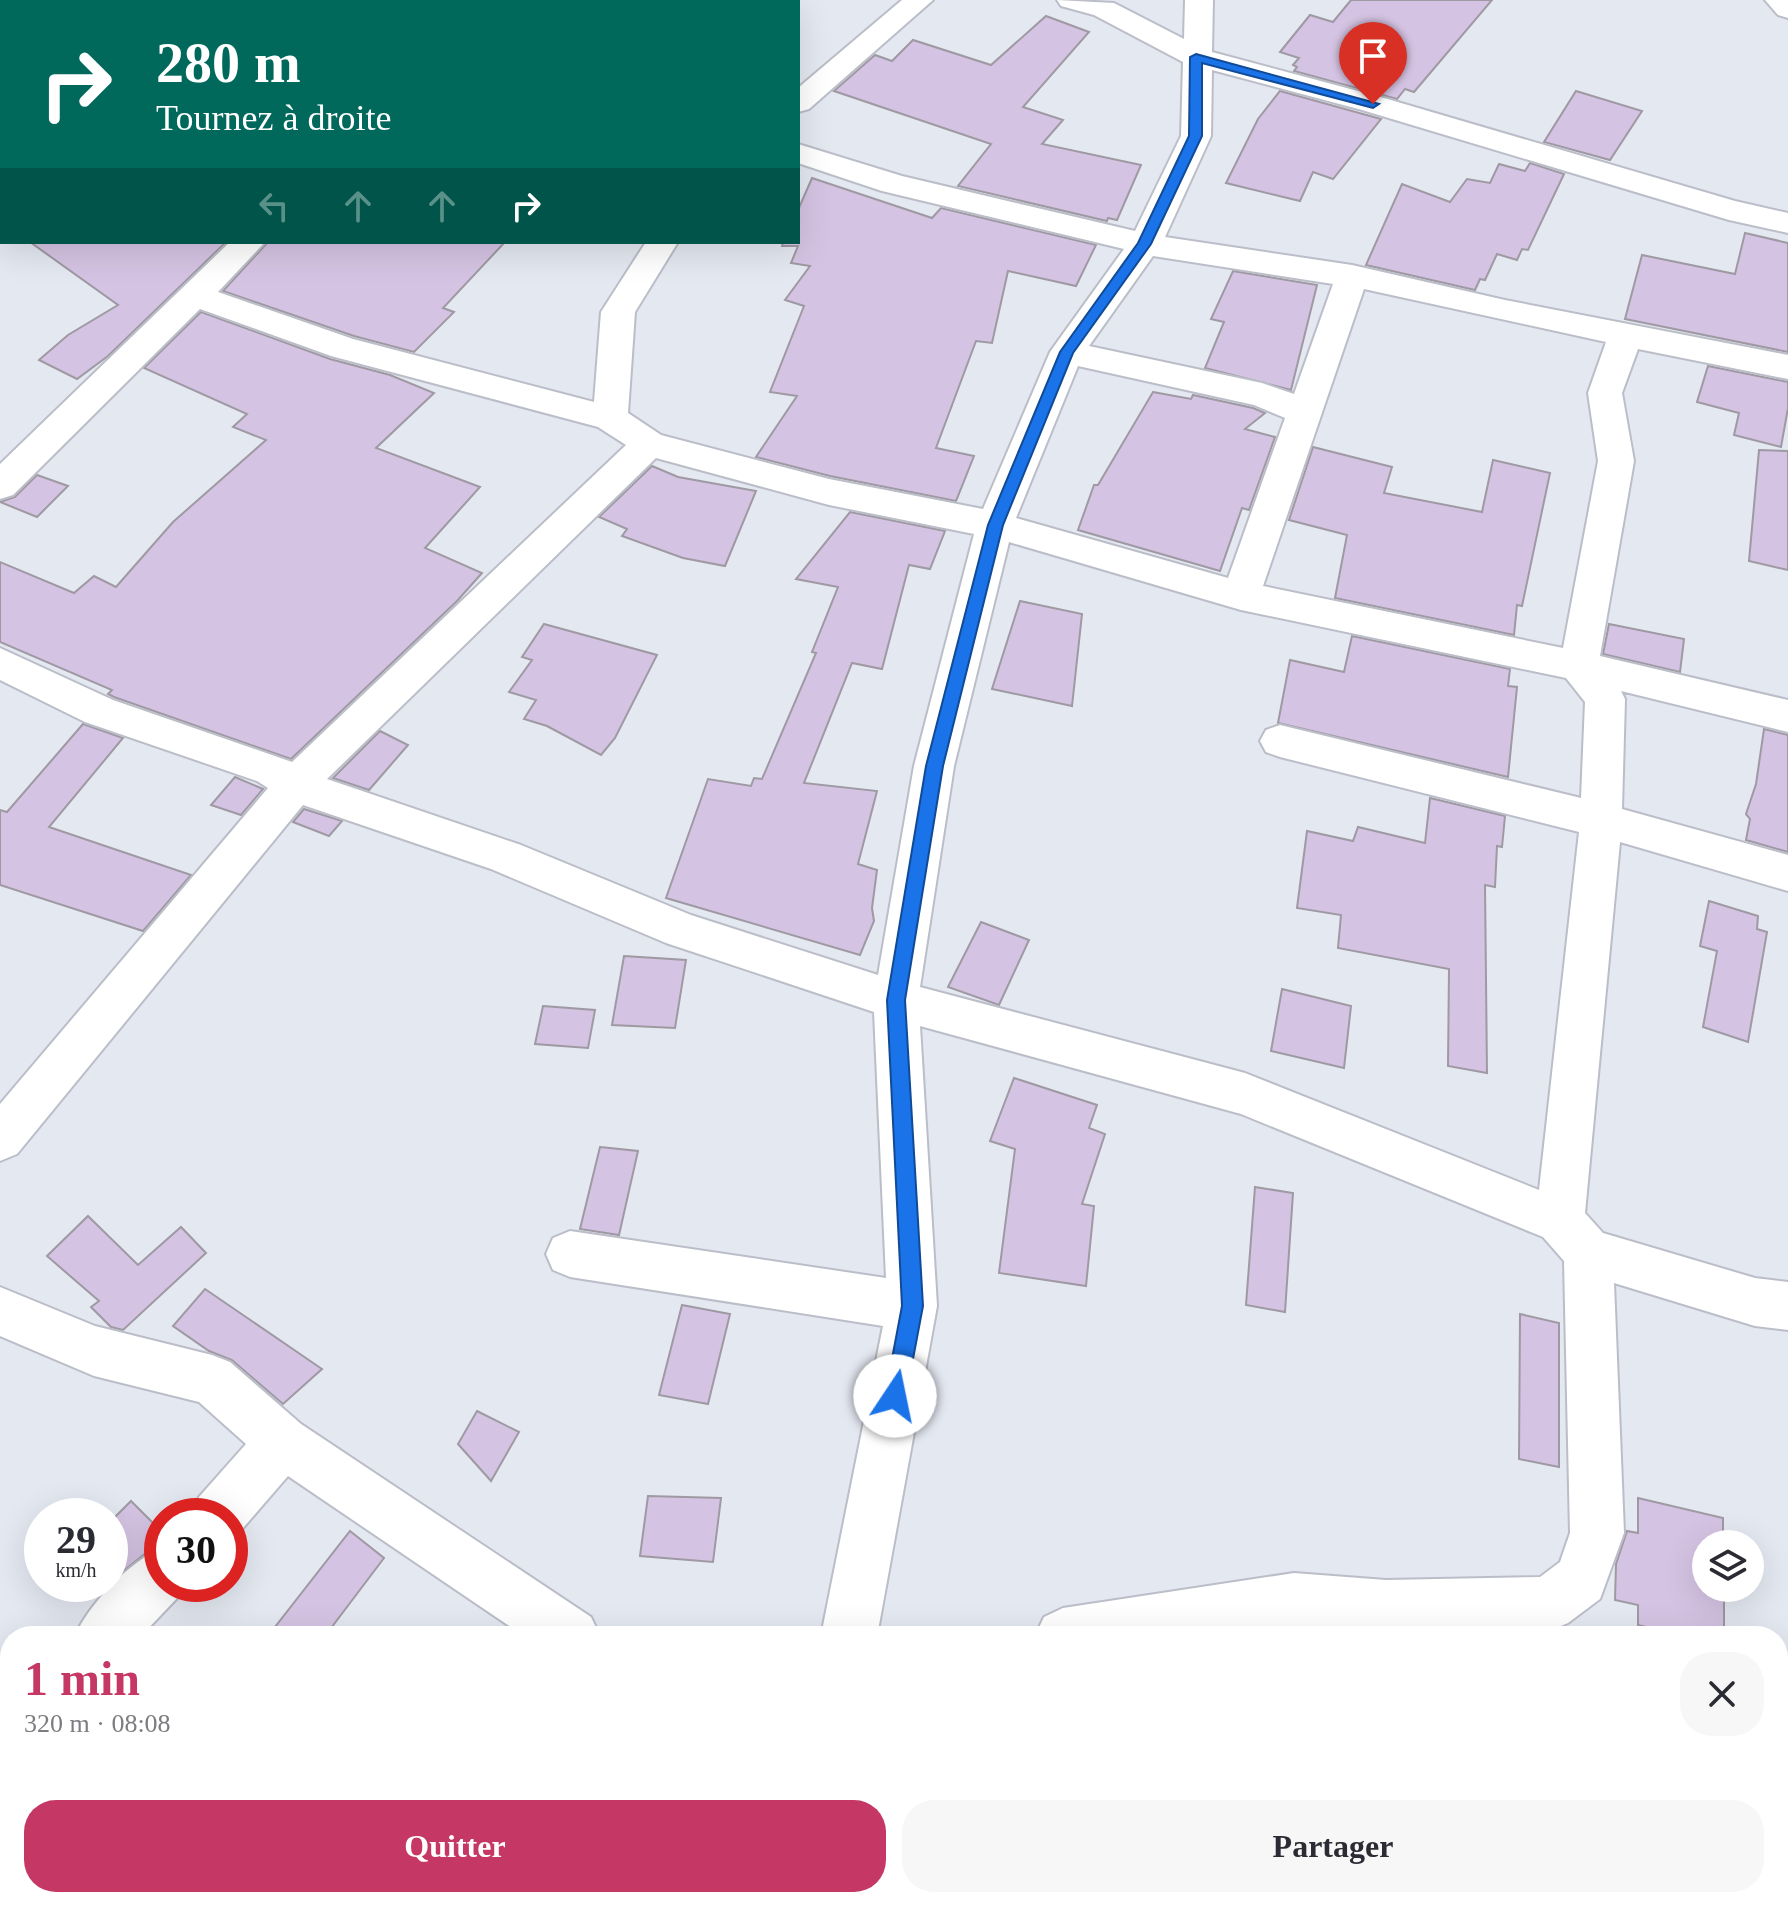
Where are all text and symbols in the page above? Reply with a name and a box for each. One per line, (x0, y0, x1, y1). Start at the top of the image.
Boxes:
pin (1339, 22, 1407, 104)
icon: right (24, 32, 128, 136)
text: 280 m (156, 32, 301, 94)
icon: arrive (1351, 34, 1395, 78)
text: Tournez à droite (156, 98, 391, 138)
icon: left (252, 184, 296, 228)
icon: ahead (336, 184, 380, 228)
icon: ahead (420, 184, 464, 228)
icon: right (504, 184, 548, 228)
position arrow (853, 1354, 937, 1438)
speed limit sign: 30 (144, 1498, 248, 1602)
text: 29 (56, 1517, 96, 1562)
map controls (1692, 1530, 1764, 1602)
button: layers (1692, 1530, 1764, 1602)
text: km/h (55, 1559, 97, 1581)
text: 1 min (24, 1652, 140, 1705)
button: close (1680, 1652, 1764, 1736)
text: 320 m · 08:08 (24, 1709, 171, 1738)
button: Quitter (24, 1800, 886, 1892)
button: Partager (902, 1800, 1764, 1892)

